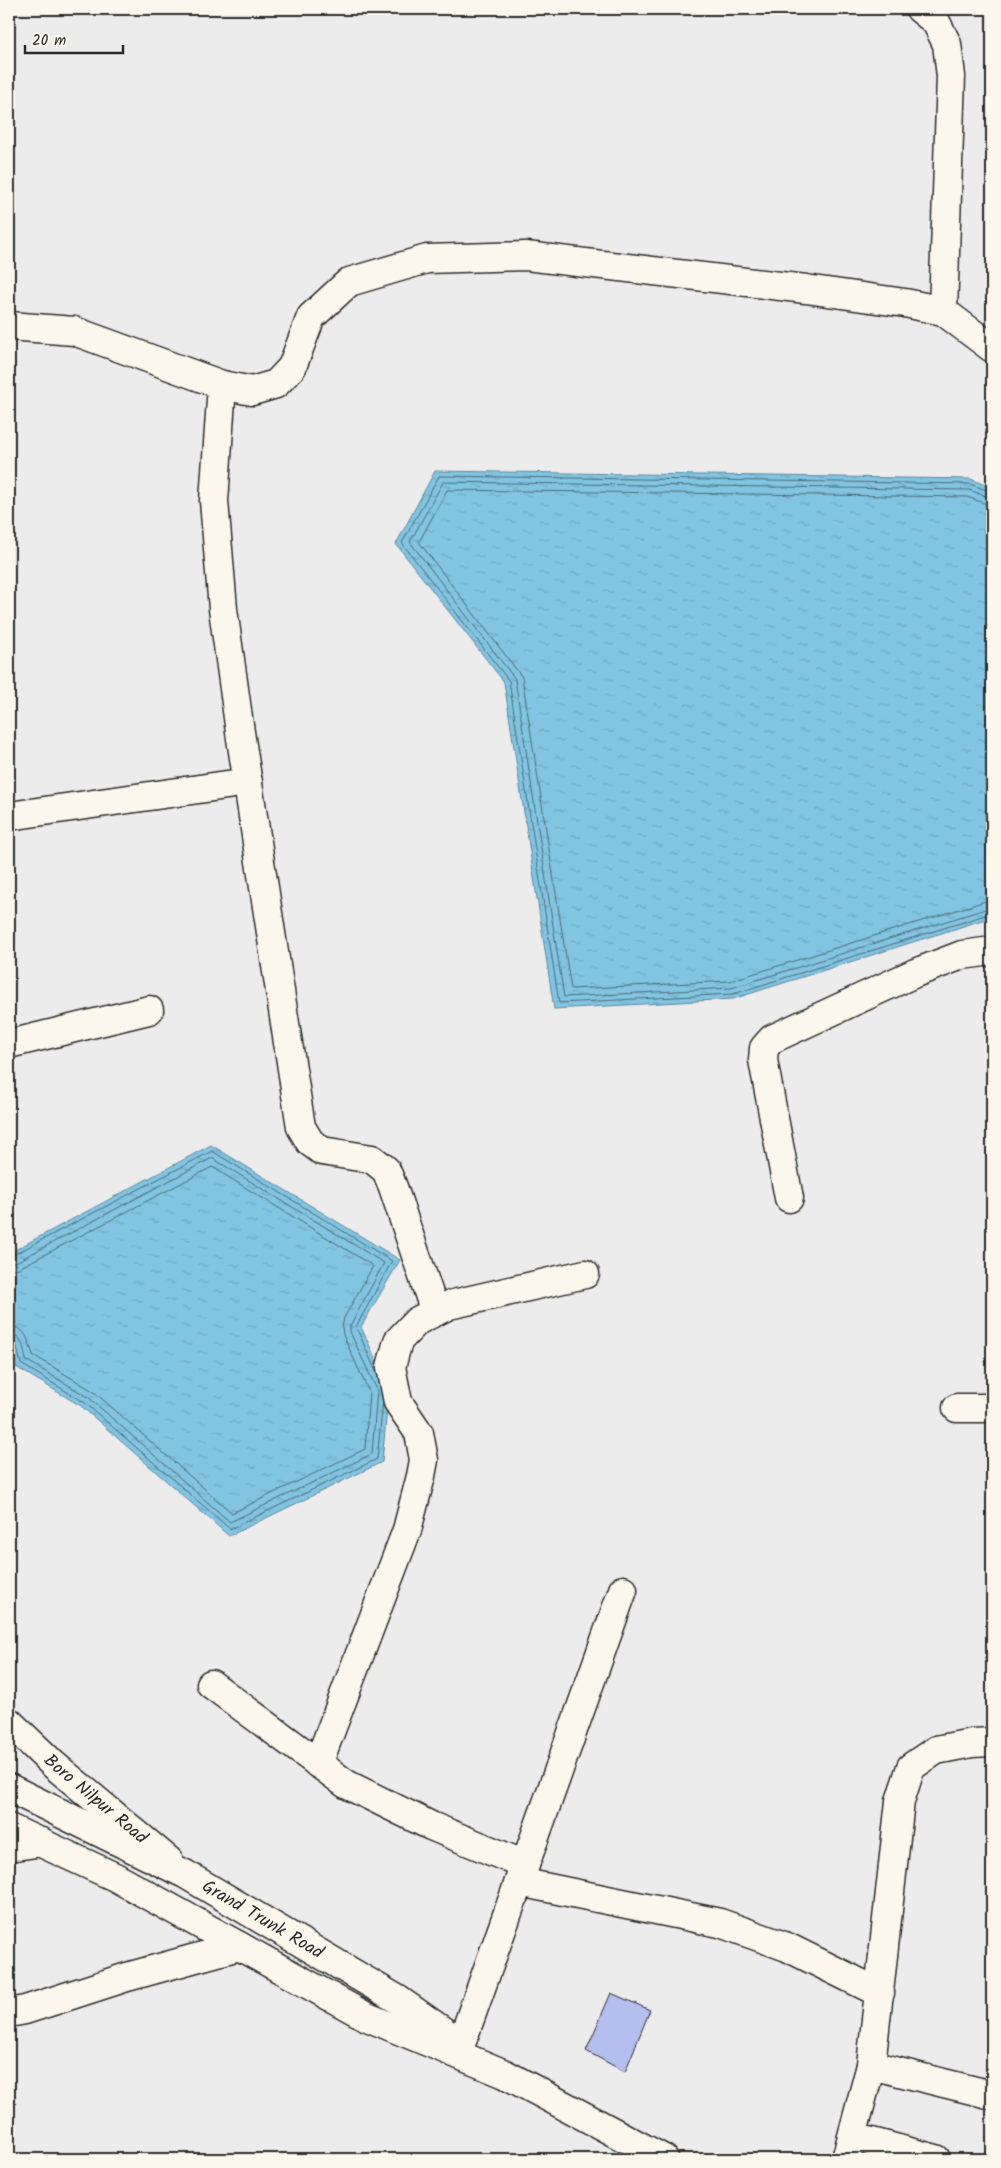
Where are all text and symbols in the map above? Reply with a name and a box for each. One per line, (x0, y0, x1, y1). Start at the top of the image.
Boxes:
scale bar (25, 22, 122, 54)
text: 20 m (32, 29, 66, 53)
street label: Boro Nilpur Road (36, 1747, 155, 1852)
street label: Grand Trunk Road (196, 1873, 330, 1968)

